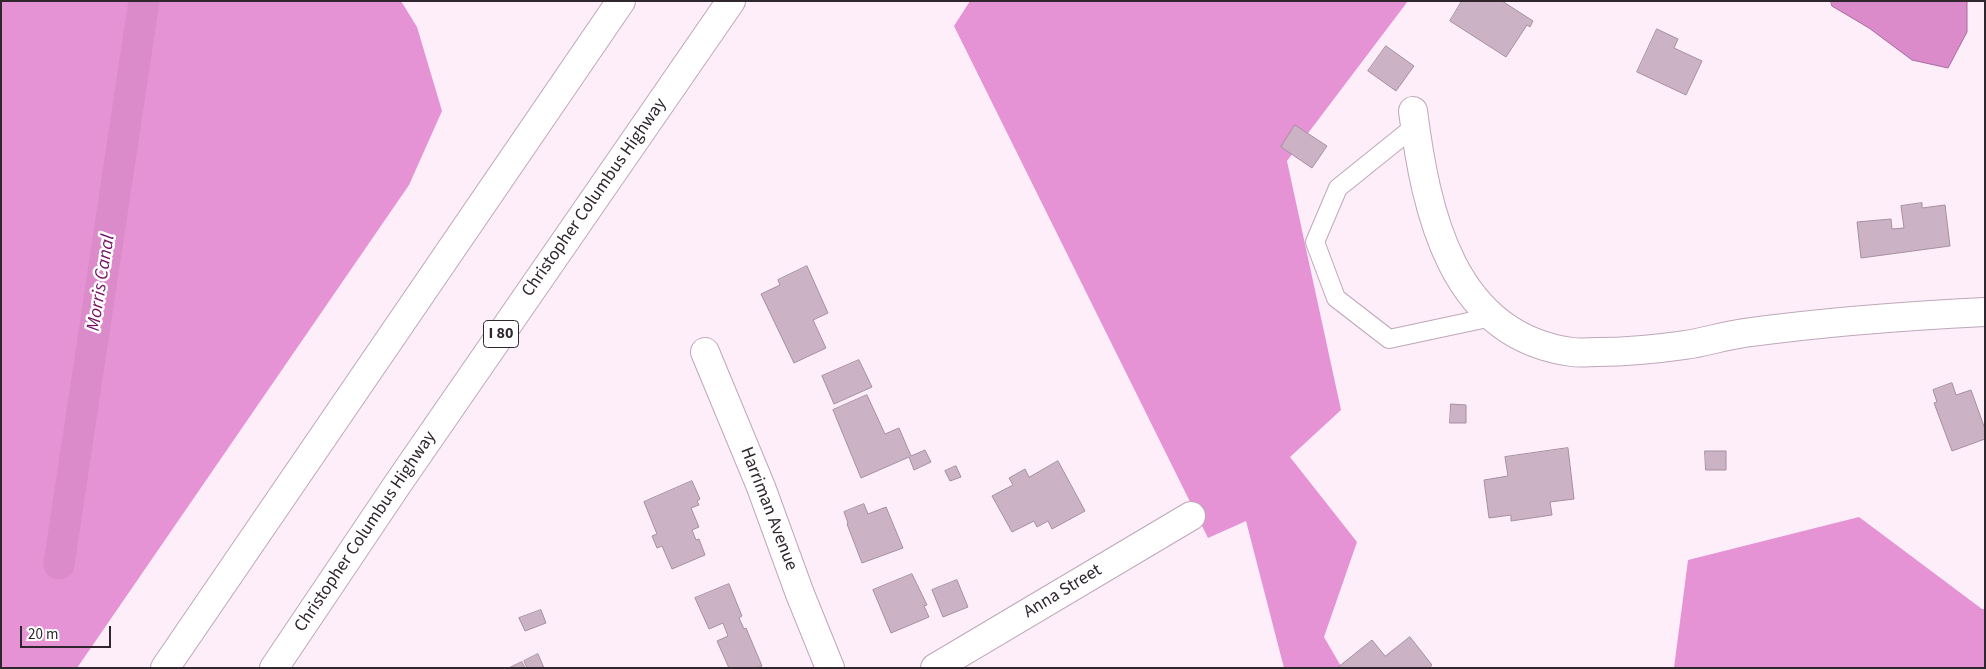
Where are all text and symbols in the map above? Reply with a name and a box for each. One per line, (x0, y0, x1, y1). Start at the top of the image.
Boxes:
street label: Christopher Columbus Highway (518, 95, 672, 301)
water label: Morris Canal (83, 233, 121, 333)
road number: I 80 (484, 320, 518, 348)
street label: Christopher Columbus Highway (291, 427, 441, 637)
street label: Harriman Avenue (735, 444, 801, 574)
street label: Anna Street (1020, 560, 1106, 624)
scale bar (22, 616, 114, 648)
text: 20 m (28, 624, 58, 645)

